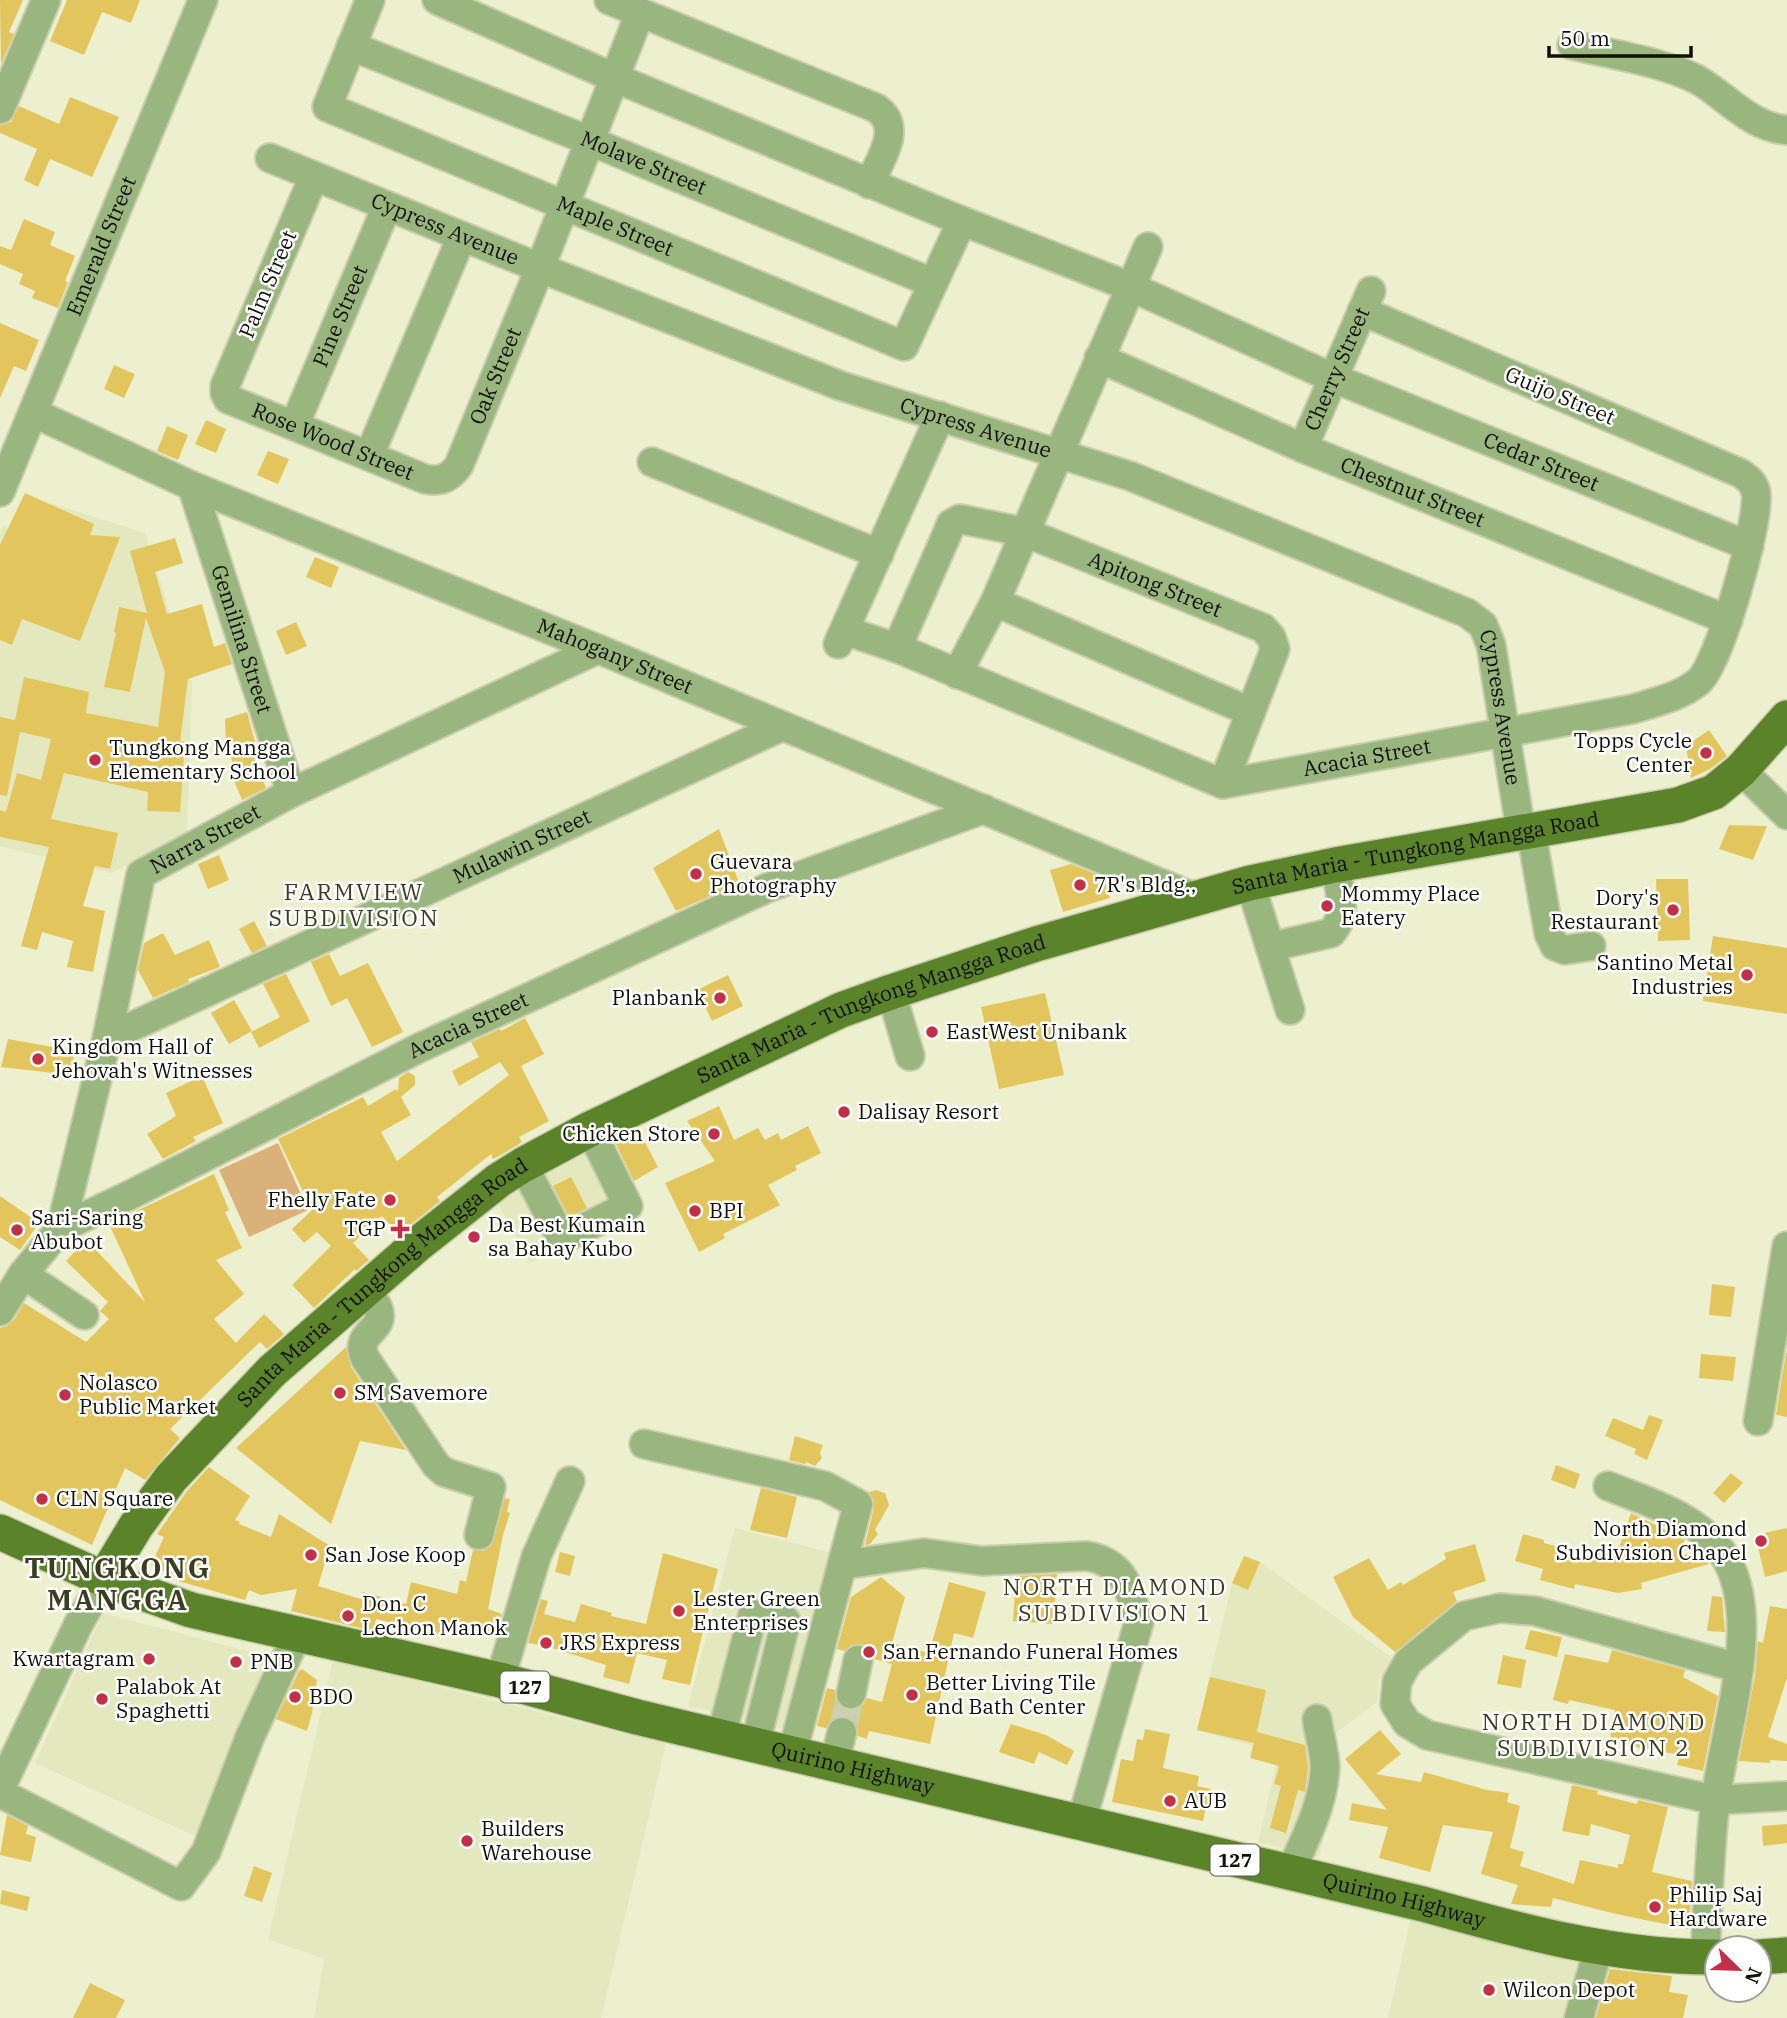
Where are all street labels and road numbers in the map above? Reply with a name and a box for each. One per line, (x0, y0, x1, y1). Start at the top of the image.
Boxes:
street label: Molave Street (577, 124, 711, 201)
street label: Emerald Street (59, 172, 142, 320)
street label: Cypress Avenue (367, 186, 524, 271)
street label: Maple Street (553, 189, 678, 262)
street label: Palm Street (232, 225, 302, 342)
street label: Pine Street (306, 260, 374, 371)
street label: Cherry Street (1297, 302, 1375, 435)
street label: Oak Street (462, 323, 527, 429)
street label: Guijo Street (1501, 359, 1620, 431)
street label: Cypress Avenue (897, 390, 1055, 464)
street label: Rose Wood Street (248, 395, 418, 486)
street label: Cedar Street (1479, 425, 1603, 497)
street label: Chestnut Street (1336, 450, 1489, 533)
street label: Apitong Street (1084, 544, 1226, 623)
street label: Gemilina Street (205, 561, 279, 717)
street label: Mahogany Street (533, 611, 697, 700)
street label: Cypress Avenue (1473, 625, 1528, 787)
street label: Acacia Street (1300, 731, 1433, 782)
street label: Narra Street (145, 797, 265, 880)
street label: Mulawin Street (448, 802, 595, 890)
street label: Santa Maria - Tungkong Mangga Road (1228, 804, 1602, 901)
street label: Santa Maria - Tungkong Mangga Road (692, 927, 1049, 1089)
street label: Acacia Street (403, 985, 532, 1064)
street label: Santa Maria - Tungkong Mangga Road (230, 1150, 533, 1413)
road number: 127 (500, 1672, 550, 1702)
street label: Quirino Highway (769, 1734, 938, 1800)
road number: 127 (1210, 1844, 1260, 1876)
street label: Quirino Highway (1320, 1866, 1490, 1934)

